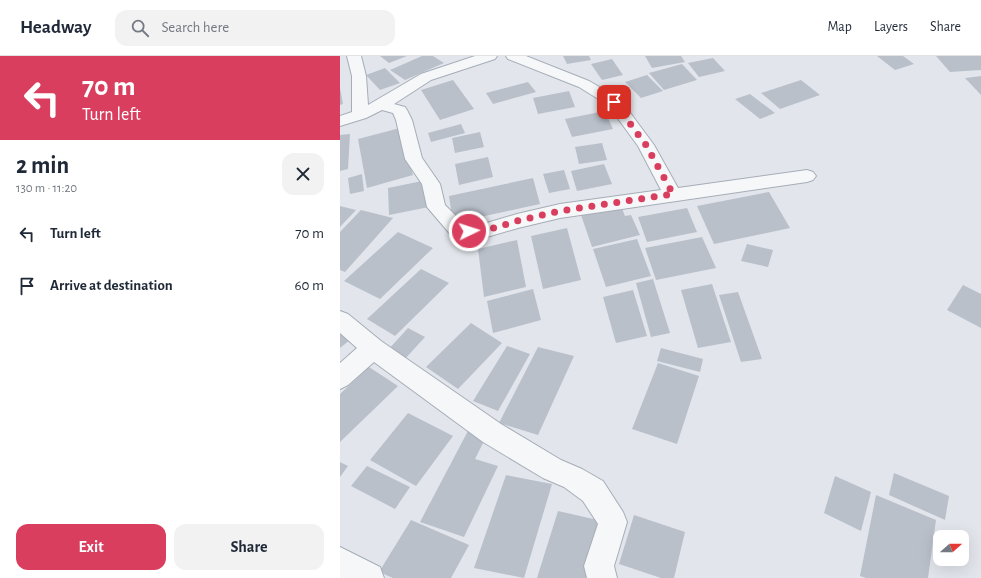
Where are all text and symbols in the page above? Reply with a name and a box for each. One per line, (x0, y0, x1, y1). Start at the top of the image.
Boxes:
search box (115, 10, 395, 46)
icon: search (129, 17, 151, 39)
text: Headway (20, 18, 91, 37)
text: Search here (161, 20, 229, 35)
text: Map (827, 20, 852, 34)
text: Layers (874, 20, 908, 34)
text: Share (930, 20, 961, 34)
icon: left (16, 72, 68, 124)
text: 70 m (82, 73, 136, 101)
pin (597, 85, 631, 119)
icon: arrive (603, 91, 625, 113)
text: Turn left (82, 106, 141, 124)
button: close (282, 153, 324, 195)
text: 2 min (16, 154, 69, 178)
text: 130 m · 11:20 (16, 182, 77, 195)
position arrow (448, 210, 490, 252)
icon: left (16, 223, 38, 245)
text: Turn left (50, 226, 101, 241)
text: 70 m (295, 226, 324, 241)
icon: arrive (16, 275, 38, 297)
text: Arrive at destination (50, 278, 173, 293)
text: 60 m (295, 278, 324, 293)
button: Exit (16, 524, 166, 570)
button: Share (174, 524, 324, 570)
north arrow (933, 530, 969, 566)
map controls (933, 530, 969, 566)

